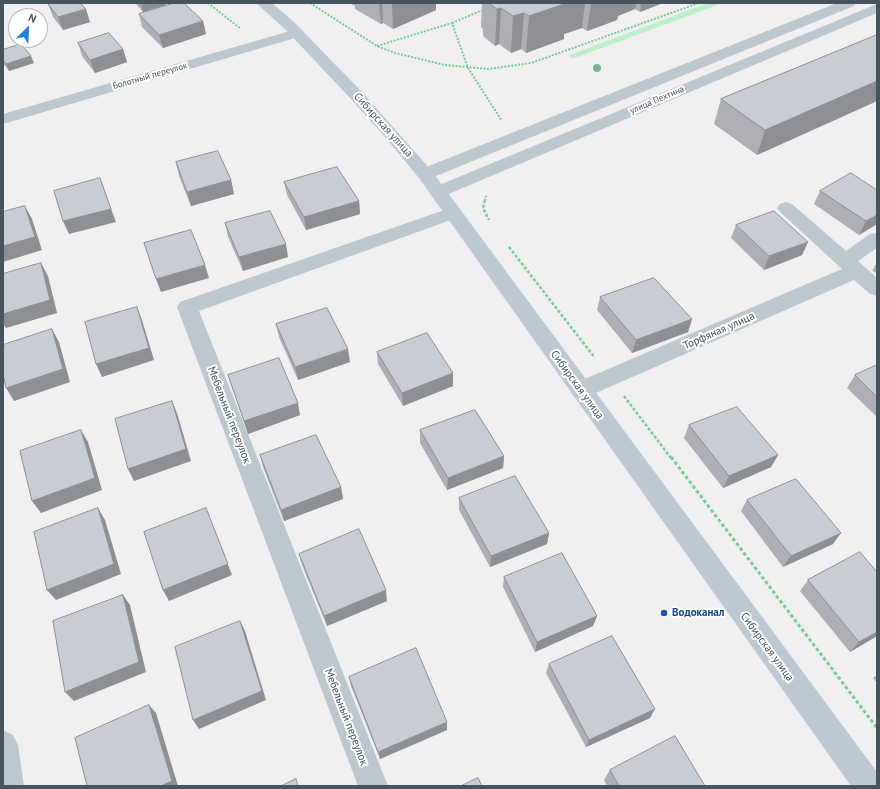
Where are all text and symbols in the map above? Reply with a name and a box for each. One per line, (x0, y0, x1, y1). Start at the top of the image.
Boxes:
north arrow (8, 8, 48, 48)
text: N (26, 10, 39, 26)
street label: Болотный переулок (111, 60, 189, 92)
street label: улица Пехтина (628, 84, 686, 116)
street label: Сибирская улица (351, 90, 415, 160)
street label: Торфяная улица (681, 309, 757, 353)
street label: Сибирская улица (548, 348, 606, 422)
street label: Мебельный переулок (204, 365, 254, 465)
place label: Водоканал (672, 606, 724, 620)
marker: Водоканал (659, 608, 669, 618)
street label: Сибирская улица (738, 610, 796, 684)
street label: Мебельный переулок (321, 667, 371, 767)

